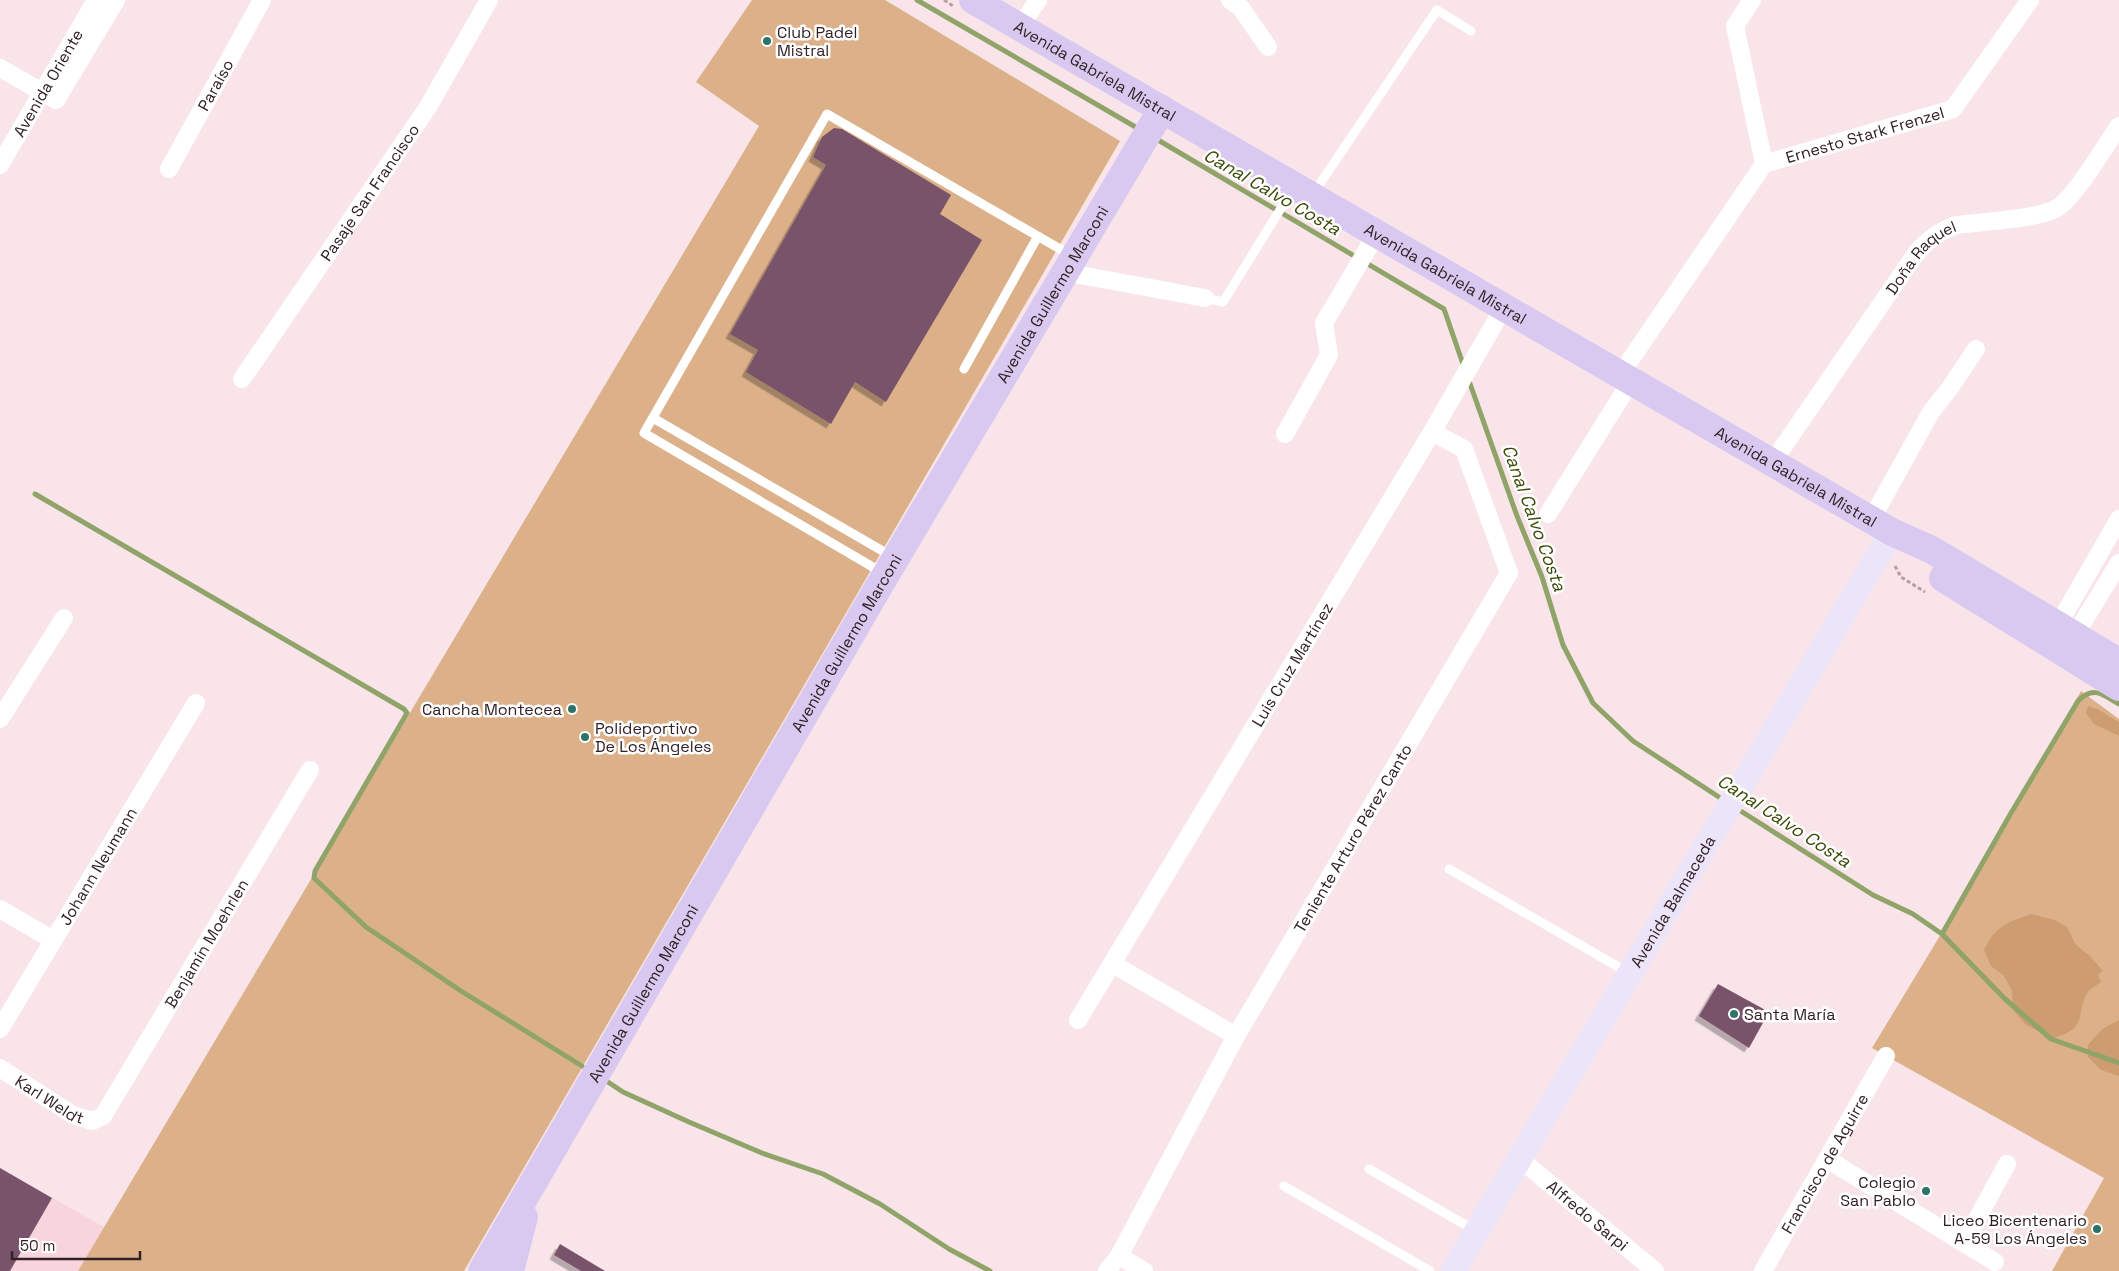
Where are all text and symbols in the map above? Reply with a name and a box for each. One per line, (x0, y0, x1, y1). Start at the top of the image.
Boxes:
street label: Avenida Gabriela Mistral (1010, 16, 1180, 126)
place label: Club Padel Mistral (777, 22, 858, 61)
street label: Avenida Oriente (9, 25, 88, 141)
marker: Club Padel Mistral (761, 35, 773, 47)
street label: Paraíso (193, 56, 238, 115)
street label: Ernesto Stark Frenzel (1783, 102, 1947, 168)
street label: Pasaje San Francisco (316, 120, 424, 265)
water label: Canal Calvo Costa (1200, 143, 1345, 240)
street label: Avenida Guillermo Marconi (992, 202, 1113, 387)
street label: Doña Raquel (1881, 216, 1959, 299)
street label: Avenida Gabriela Mistral (1360, 219, 1530, 329)
street label: Avenida Gabriela Mistral (1711, 422, 1881, 532)
water label: Canal Calvo Costa (1497, 441, 1572, 595)
street label: Avenida Guillermo Marconi (787, 550, 907, 736)
street label: Luis Cruz Martínez (1247, 599, 1338, 731)
place label: Cancha Montecea (422, 699, 562, 720)
marker: Cancha Montecea (566, 703, 578, 715)
place label: Polideportivo De Los Ángeles (595, 718, 712, 757)
marker: Polideportivo De Los Ángeles (579, 731, 591, 743)
street label: Teniente Arturo Pérez Canto (1289, 740, 1417, 937)
water label: Canal Calvo Costa (1713, 769, 1856, 873)
street label: Johann Neumann (55, 803, 142, 929)
street label: Avenida Balmaceda (1626, 832, 1720, 971)
street label: Benjamín Moehrlen (160, 875, 253, 1012)
street label: Avenida Guillermo Marconi (584, 901, 703, 1086)
place label: Santa María (1744, 1004, 1835, 1025)
marker: Santa María (1728, 1008, 1740, 1020)
street label: Karl Weldt (11, 1070, 87, 1129)
street label: Francisco de Aguirre (1777, 1090, 1873, 1237)
place label: Colegio San Pablo (1840, 1172, 1916, 1211)
street label: Alfredo Sarpi (1542, 1176, 1633, 1256)
marker: Colegio San Pablo (1920, 1185, 1932, 1197)
place label: Liceo Bicentenario A-59 Los Ángeles (1943, 1210, 2087, 1249)
marker: Liceo Bicentenario A-59 Los Ángeles (2091, 1223, 2103, 1235)
scale bar (12, 1228, 140, 1260)
text: 50 m (20, 1236, 55, 1255)

